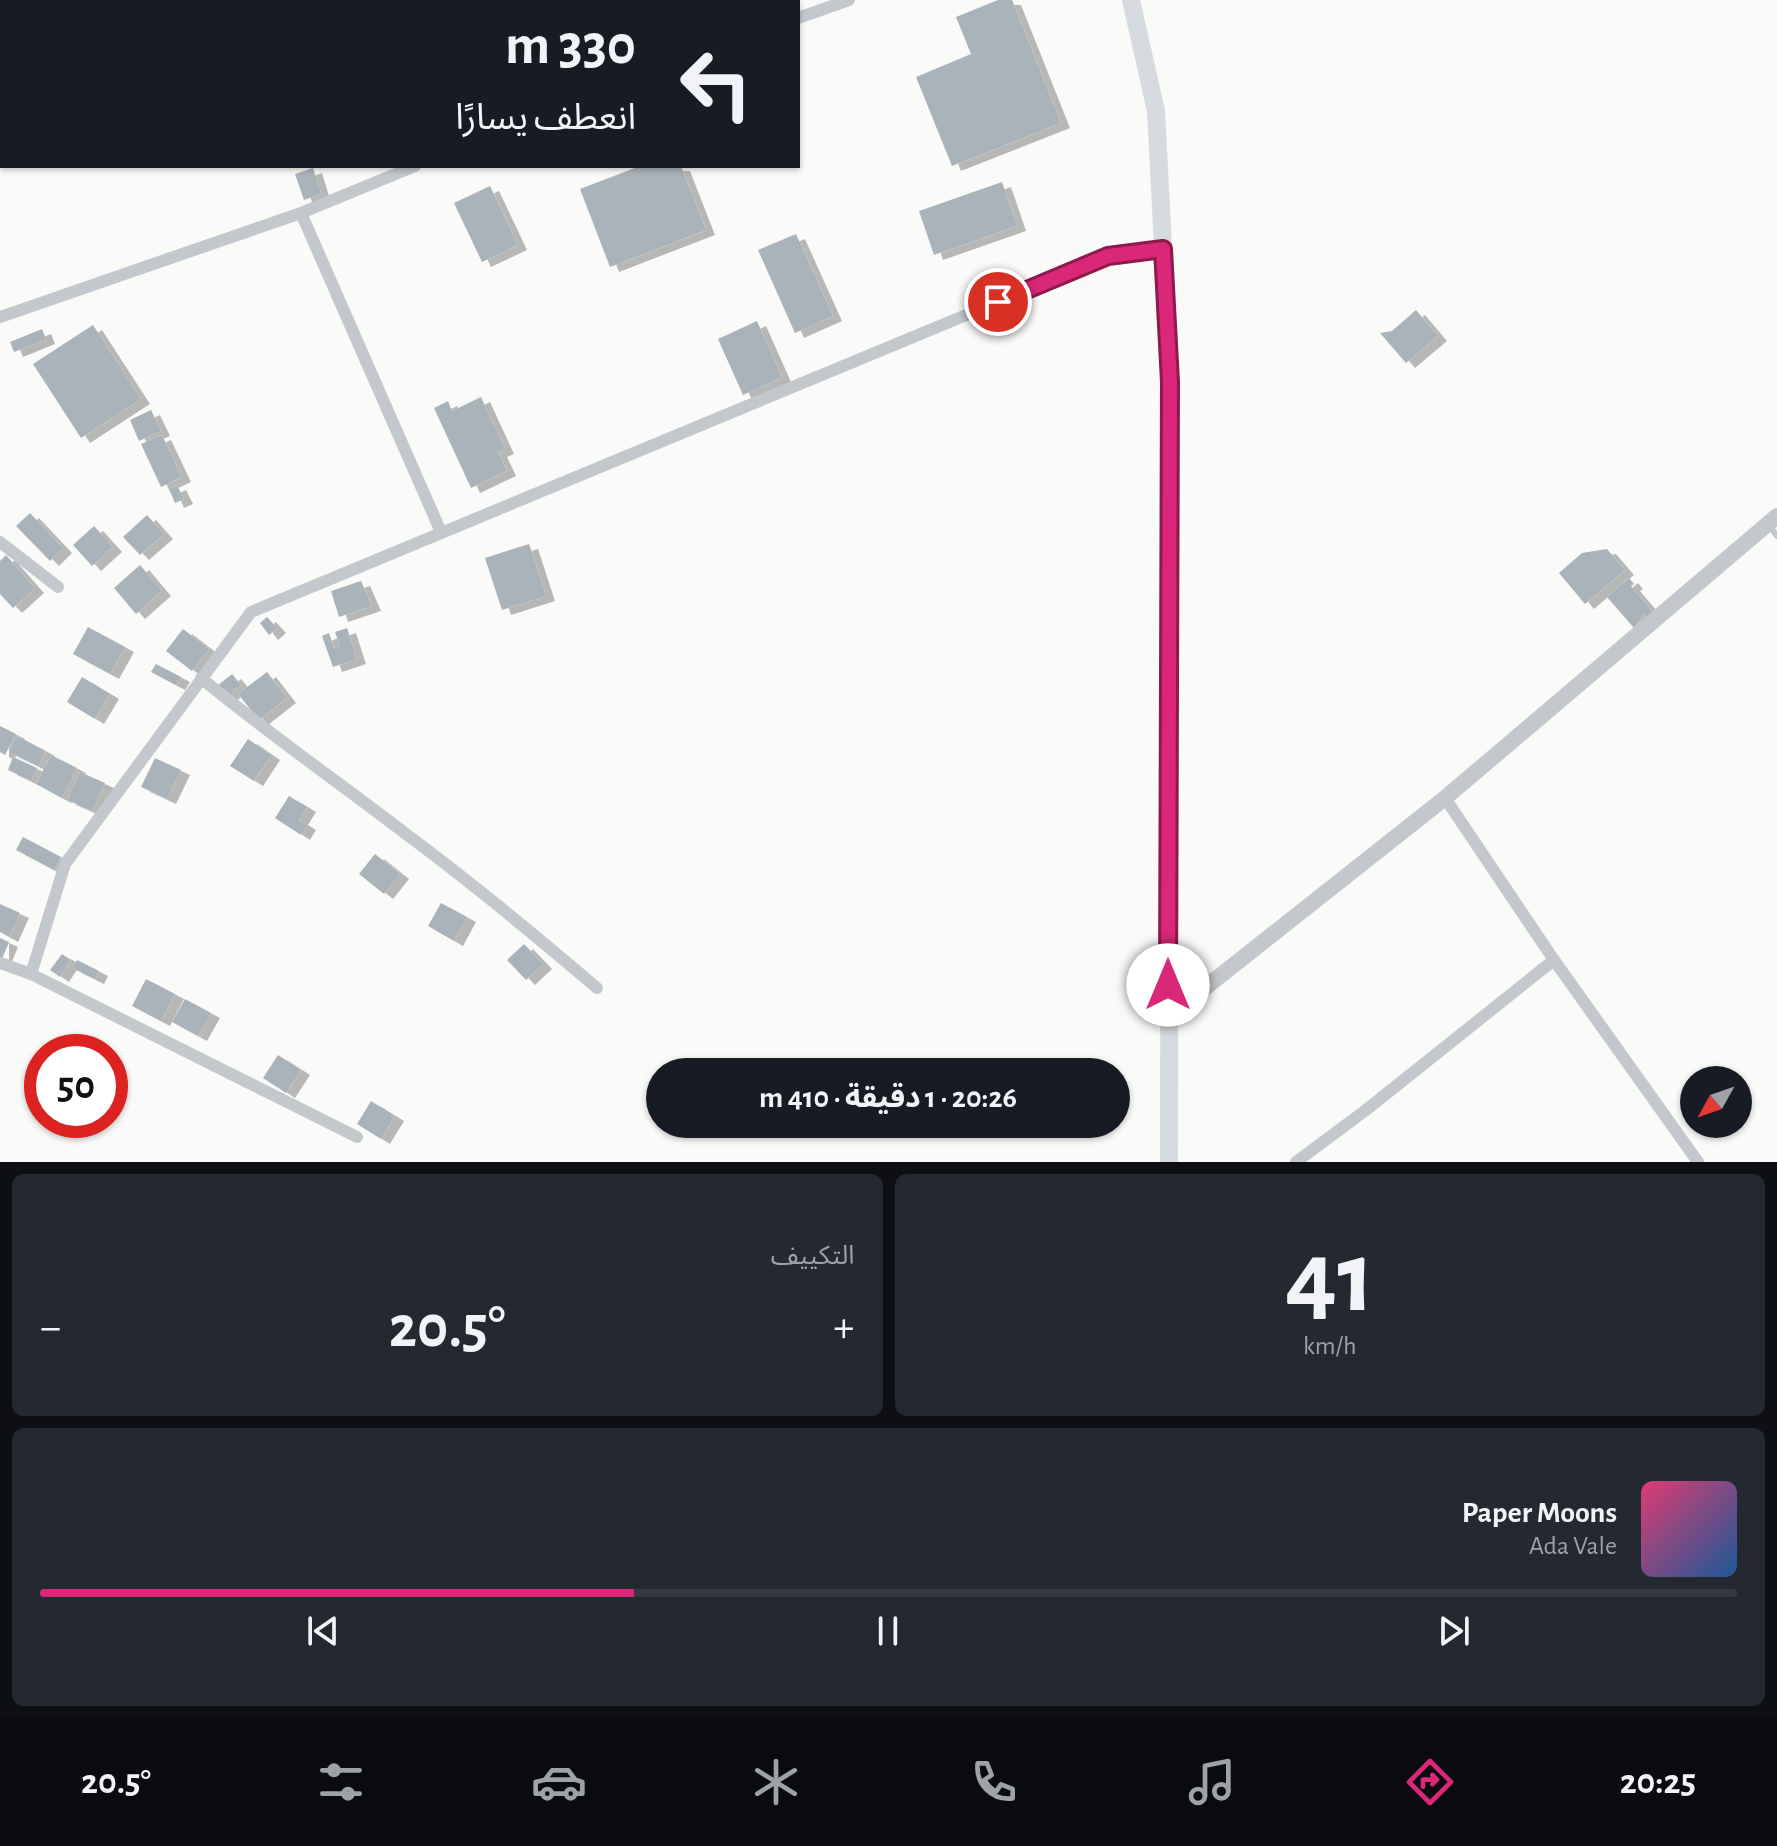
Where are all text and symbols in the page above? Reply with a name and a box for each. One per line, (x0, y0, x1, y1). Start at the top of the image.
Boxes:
text: 330 m (505, 18, 636, 74)
icon: left (664, 32, 768, 136)
text: انعطف يسارًا (455, 100, 636, 136)
pin (964, 268, 1032, 336)
icon: arrive (976, 280, 1020, 324)
position arrow (1126, 943, 1210, 1027)
speed limit sign: 50 (24, 1034, 128, 1138)
north arrow (1680, 1066, 1752, 1138)
map controls (1680, 1066, 1752, 1138)
text: 20:26 · 1 دقيقة · 410 m (759, 1083, 1017, 1113)
text: 41 (1285, 1227, 1375, 1331)
text: التكييف (771, 1243, 855, 1269)
text: 20.5° (389, 1298, 506, 1358)
text: − (40, 1306, 61, 1350)
text: + (833, 1306, 854, 1350)
text: km/h (1303, 1333, 1357, 1359)
text: Paper Moons (1462, 1498, 1617, 1528)
text: Ada Vale (1529, 1533, 1617, 1559)
icon: previous (301, 1609, 345, 1653)
icon: pause (866, 1609, 910, 1653)
icon: next (1432, 1609, 1476, 1653)
icon: filters (313, 1754, 369, 1810)
icon: car (531, 1754, 587, 1810)
icon: climate (748, 1754, 804, 1810)
icon: phone (966, 1754, 1022, 1810)
icon: music (1184, 1754, 1240, 1810)
icon: directions (1402, 1754, 1458, 1810)
text: 20.5° (81, 1764, 151, 1800)
text: 20:25 (1620, 1764, 1696, 1800)

